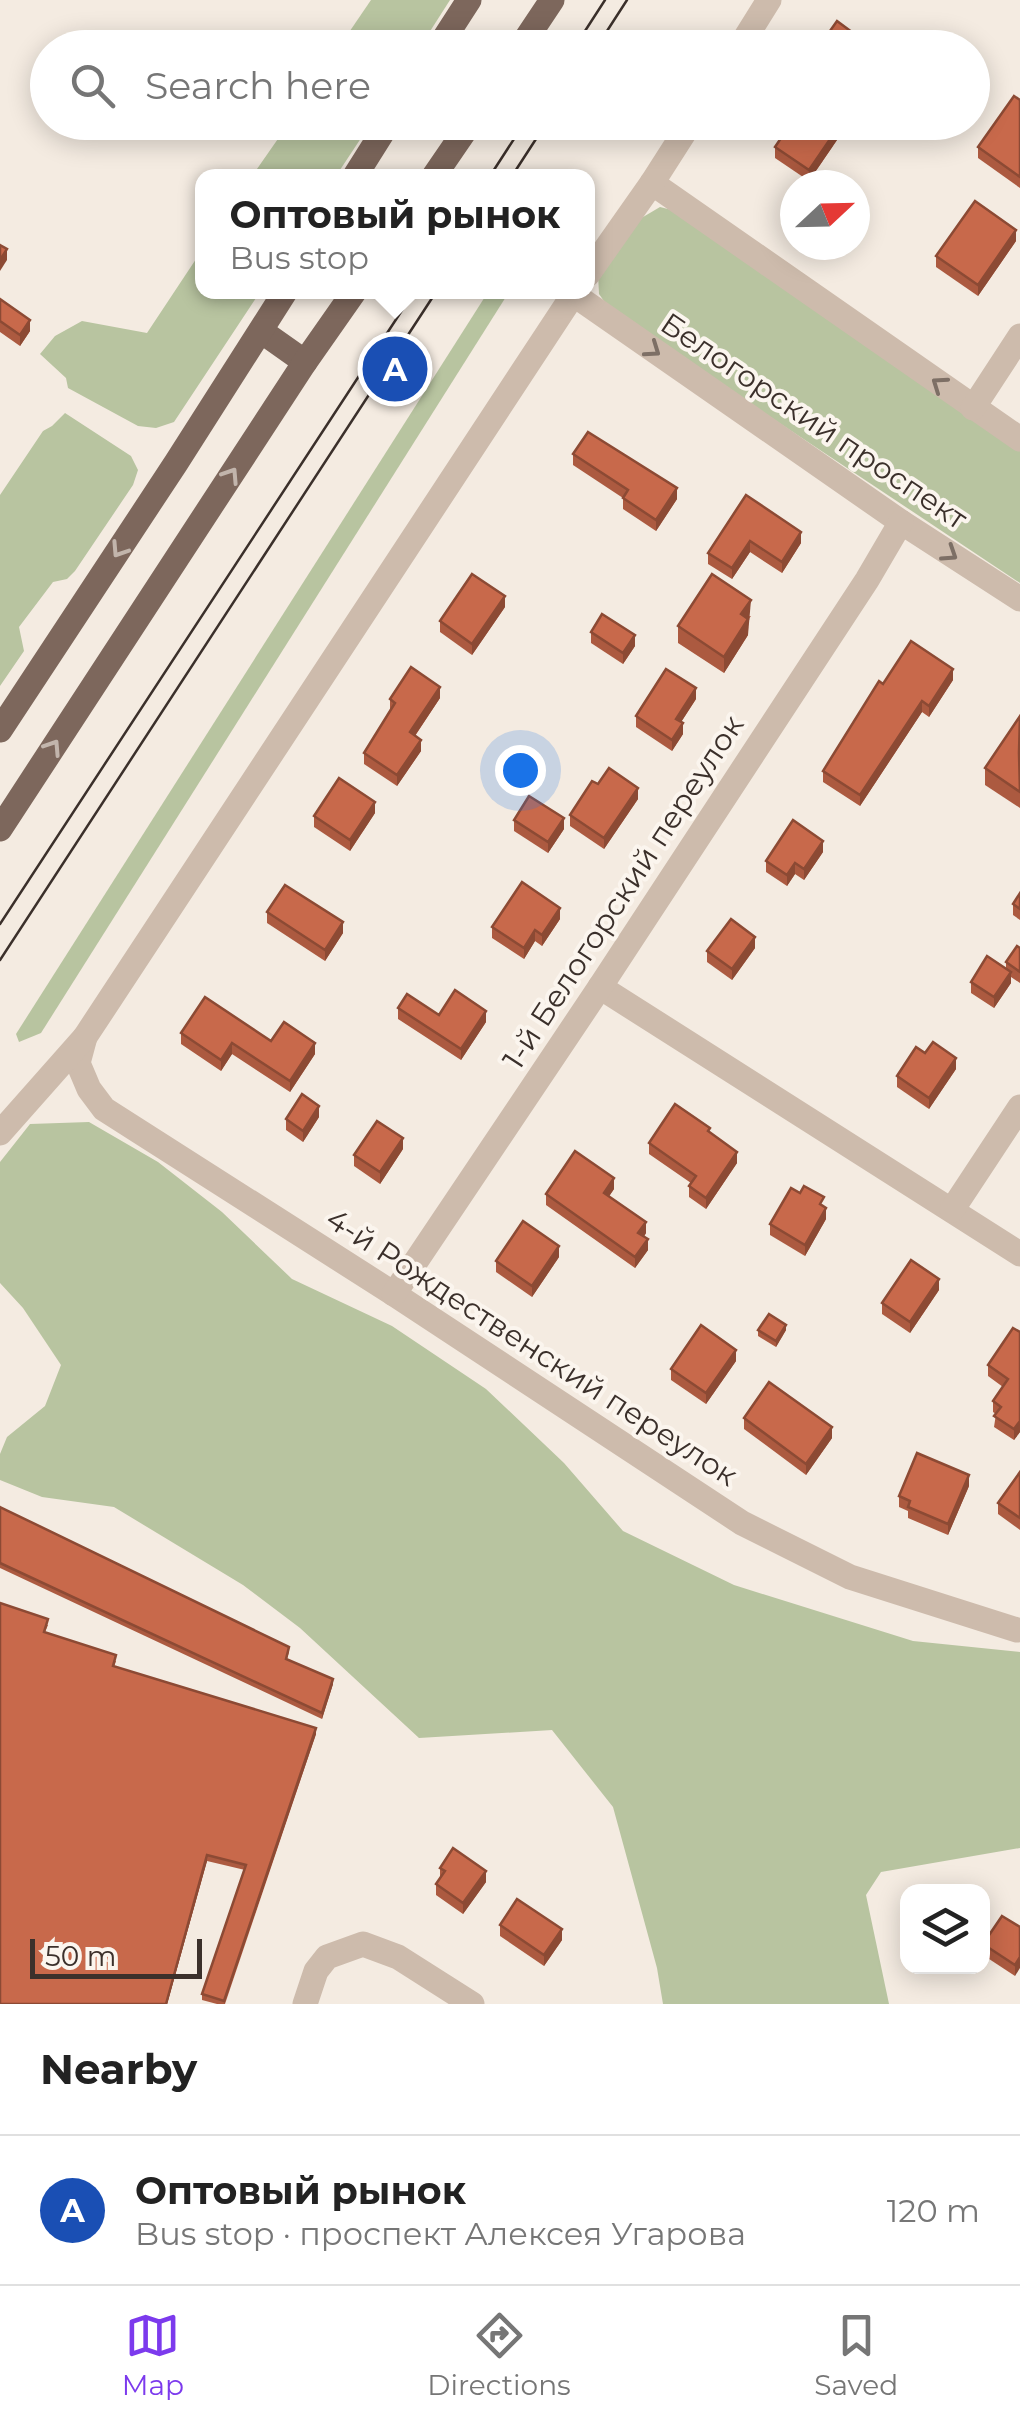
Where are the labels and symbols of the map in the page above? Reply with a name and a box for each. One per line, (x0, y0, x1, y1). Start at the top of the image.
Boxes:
north arrow (780, 170, 870, 260)
street label: Белогорский проспект (654, 305, 975, 538)
pin: A (362, 332, 428, 406)
one-way arrow (642, 338, 661, 356)
one-way arrow (932, 378, 951, 396)
one-way arrow (218, 468, 237, 486)
one-way arrow (112, 539, 131, 557)
one-way arrow (939, 541, 957, 560)
street label: 1-й Белогорский переулок (495, 708, 752, 1076)
one-way arrow (41, 740, 60, 758)
your location (495, 745, 546, 796)
street label: 4-й Рождественский переулок (319, 1200, 745, 1494)
scale bar (30, 1934, 202, 1978)

